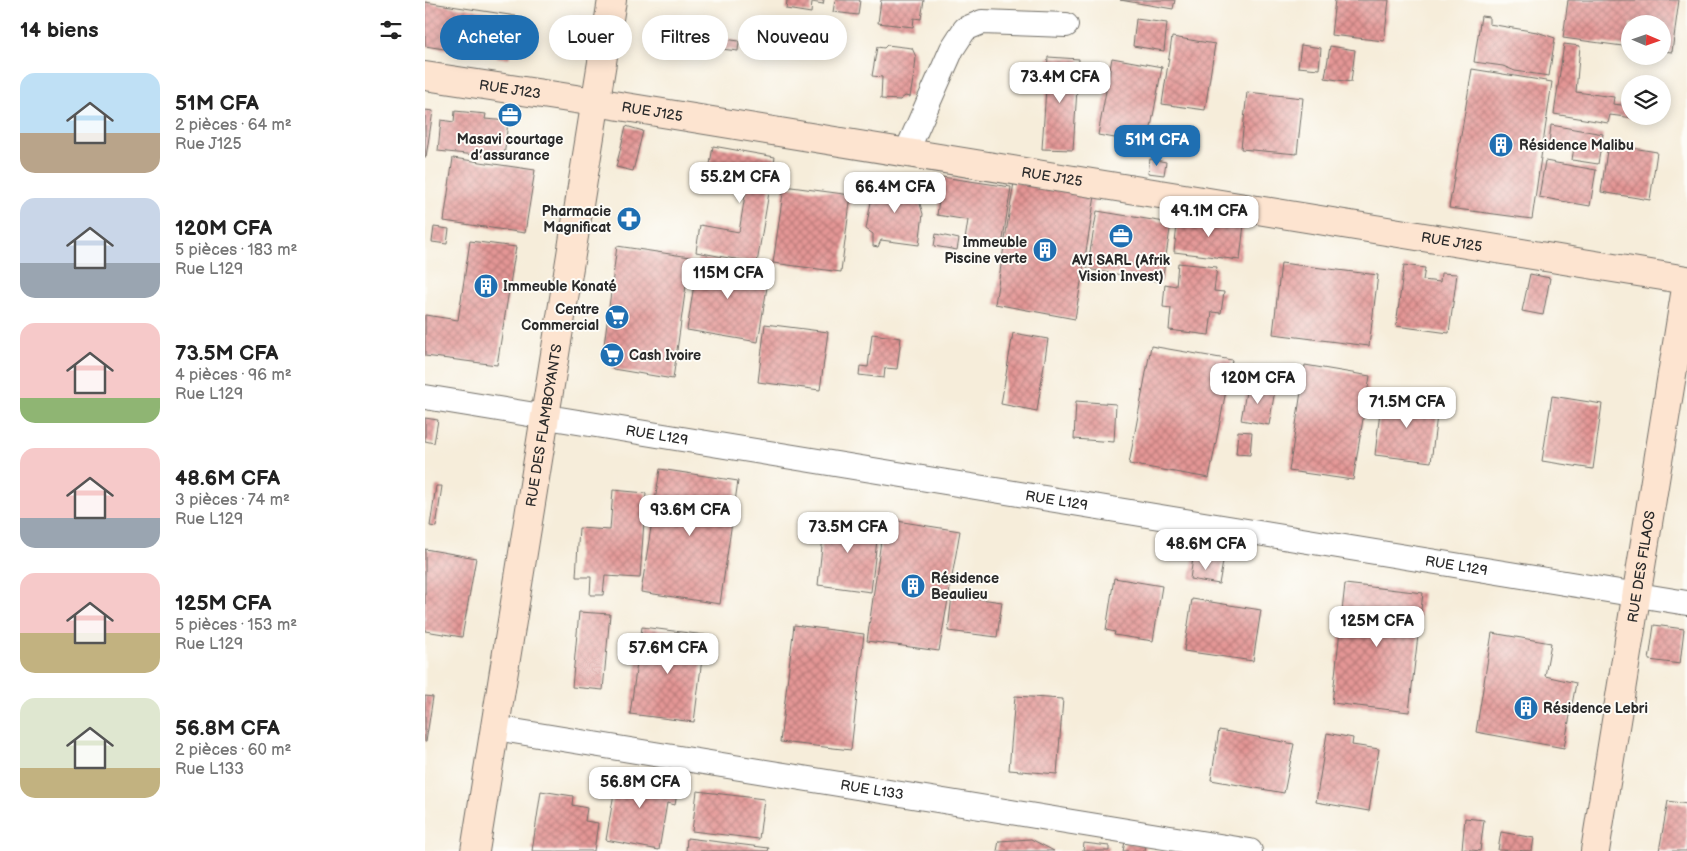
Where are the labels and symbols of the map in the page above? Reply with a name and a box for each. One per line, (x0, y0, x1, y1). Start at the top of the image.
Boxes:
north arrow (1621, 15, 1671, 65)
pin: 73.4M CFA (1003, 62, 1117, 104)
street label: RUE J123 (478, 76, 542, 102)
street label: RUE J125 (620, 98, 684, 125)
office icon: Masavi courtage d’assurance (497, 102, 523, 128)
pin: 51M CFA (1111, 124, 1203, 167)
place label: Masavi courtage d’assurance (457, 131, 563, 164)
building icon: Résidence Malibu (1488, 132, 1514, 158)
place label: Résidence Malibu (1519, 137, 1634, 154)
pin: 55.2M CFA (683, 162, 797, 204)
street label: RUE J125 (1020, 163, 1084, 190)
pin: 66.4M CFA (838, 172, 952, 214)
pin: 49.1M CFA (1152, 196, 1266, 238)
place label: Pharmacie Magnificat (542, 203, 611, 236)
pharmacy icon: Pharmacie Magnificat (616, 206, 642, 232)
office icon: AVI SARL (Afrik Vision Invest) (1108, 223, 1134, 249)
street label: RUE J125 (1420, 228, 1484, 255)
place label: Immeuble Piscine verte (944, 234, 1027, 267)
building icon: Immeuble Piscine verte (1032, 237, 1058, 263)
place label: AVI SARL (Afrik Vision Invest) (1071, 252, 1171, 285)
pin: 115M CFA (676, 258, 780, 300)
building icon: Immeuble Konaté (473, 273, 499, 299)
place label: Immeuble Konaté (503, 278, 617, 295)
place label: Centre Commercial (521, 301, 599, 334)
supermarket icon: Centre Commercial (604, 304, 630, 330)
supermarket icon: Cash Ivoire (599, 342, 625, 368)
street label: RUE DES FLAMBOYANTS (522, 343, 565, 508)
place label: Cash Ivoire (629, 347, 701, 364)
pin: 120M CFA (1206, 362, 1310, 405)
pin: 71.5M CFA (1350, 386, 1464, 429)
street label: RUE L129 (624, 421, 689, 448)
street label: RUE L129 (1024, 487, 1089, 514)
pin: 93.6M CFA (633, 494, 747, 537)
street label: RUE DES FILAOS (1624, 510, 1658, 624)
pin: 73.5M CFA (791, 512, 905, 554)
pin: 48.6M CFA (1149, 528, 1263, 571)
street label: RUE L129 (1424, 552, 1489, 579)
place label: Résidence Beaulieu (931, 570, 999, 603)
building icon: Résidence Beaulieu (900, 573, 926, 599)
pin: 125M CFA (1325, 606, 1429, 648)
pin: 57.6M CFA (611, 632, 725, 675)
building icon: Résidence Lebri (1513, 695, 1539, 721)
place label: Résidence Lebri (1543, 700, 1648, 717)
pin: 56.8M CFA (583, 766, 697, 809)
street label: RUE L133 (839, 776, 905, 803)

